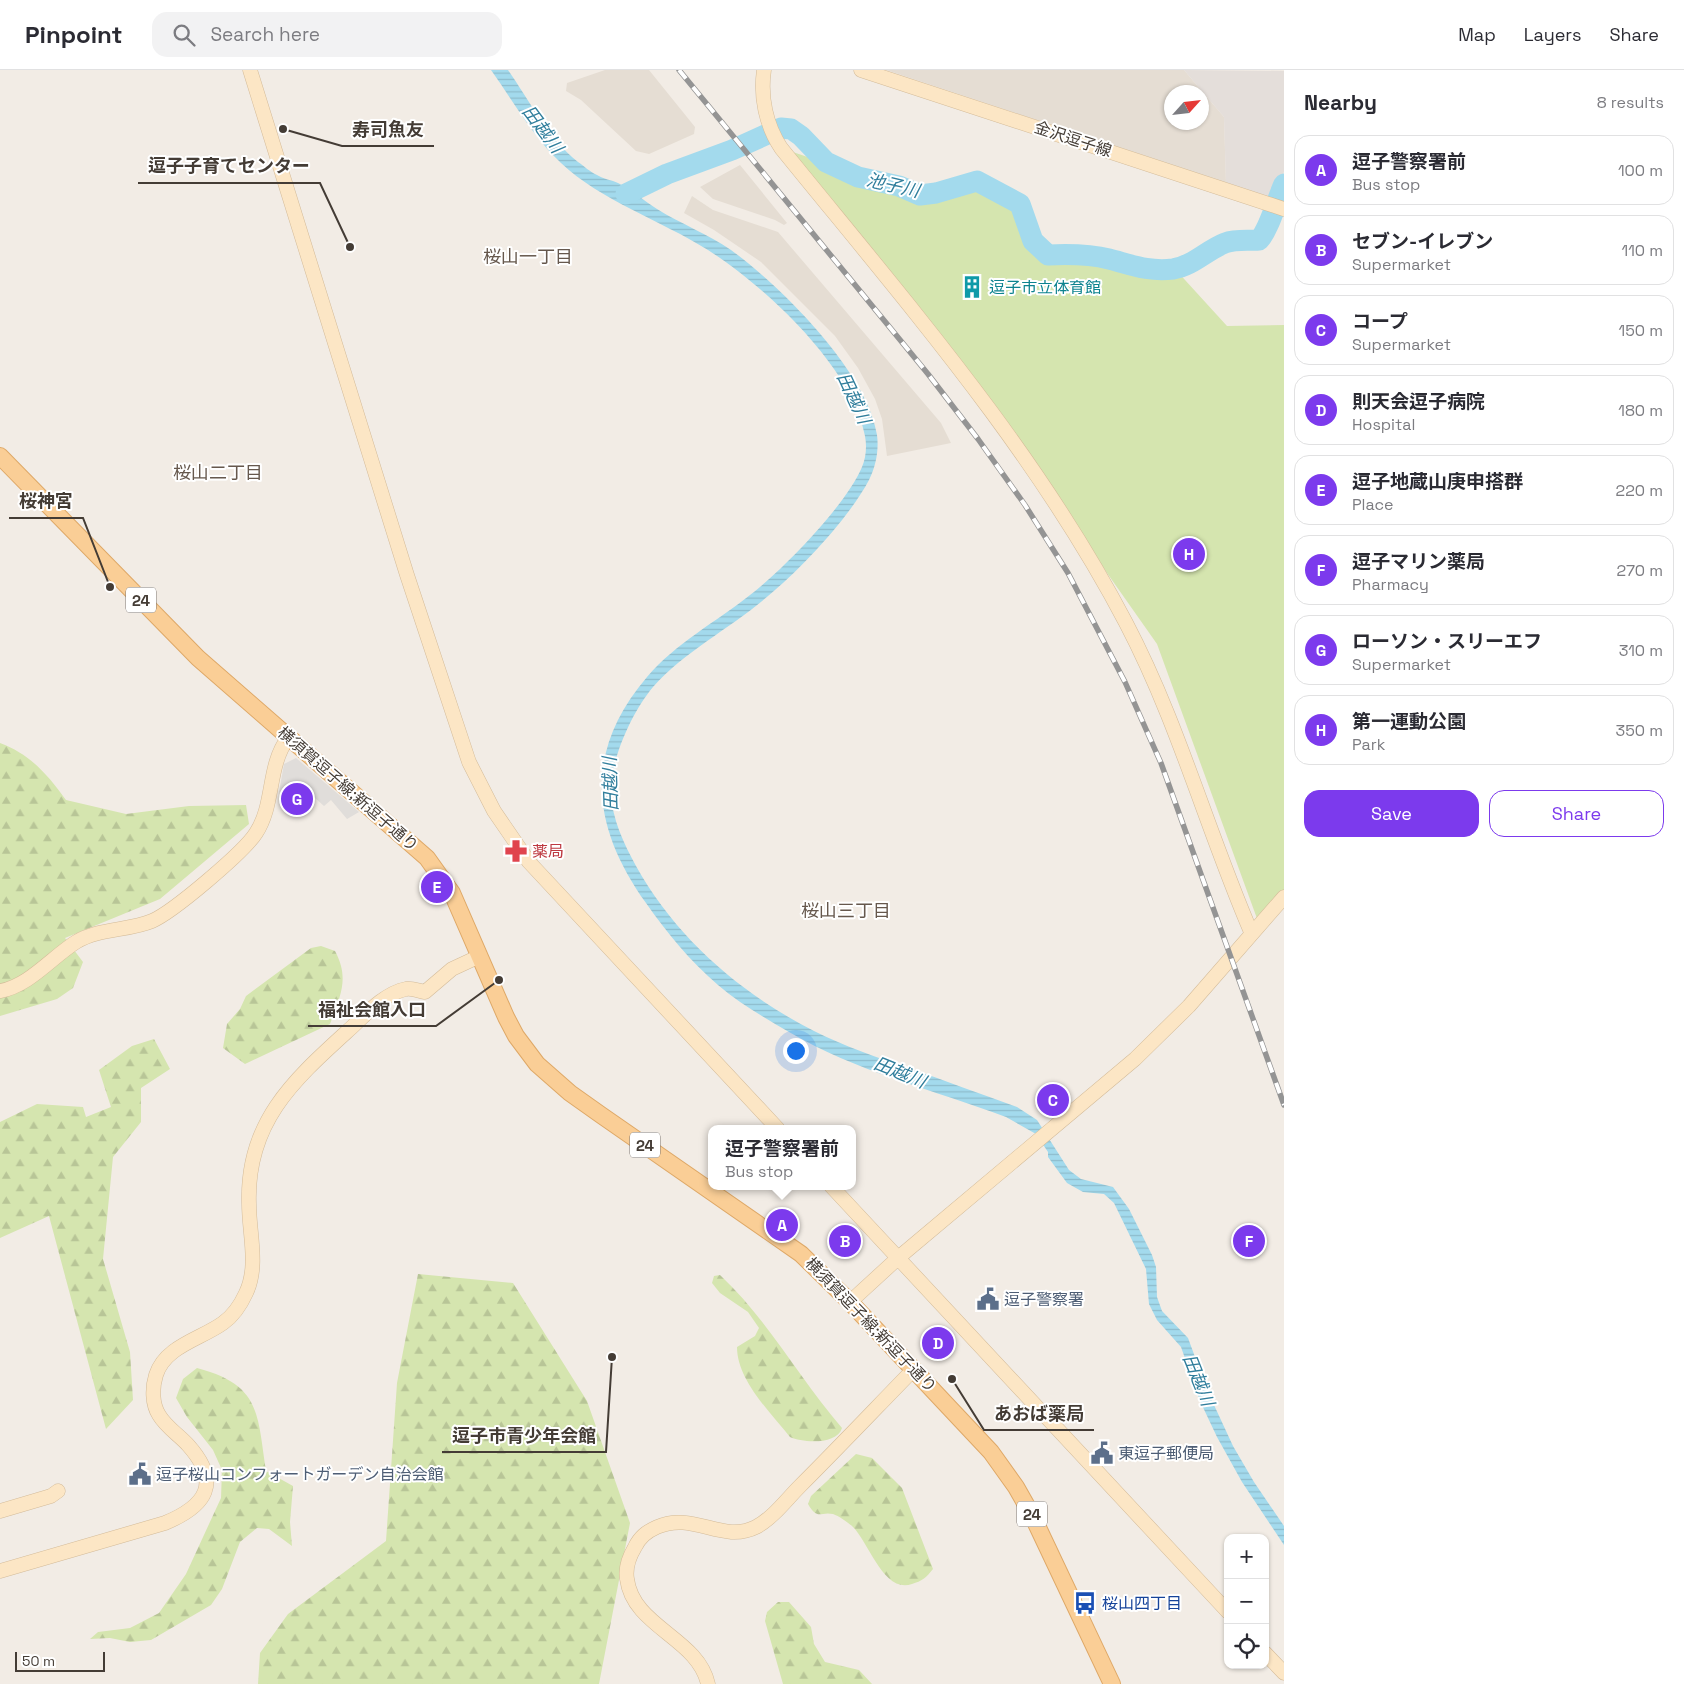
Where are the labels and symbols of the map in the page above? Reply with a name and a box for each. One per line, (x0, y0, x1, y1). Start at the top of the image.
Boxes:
north arrow (1164, 85, 1209, 130)
water label: 田越川 (518, 101, 570, 159)
callout: 寿司魚友 (342, 113, 434, 146)
street label: 金沢逗子線 (1032, 117, 1114, 161)
text: 寿司魚友 (352, 118, 424, 141)
callout: 逗子子育てセンター (138, 150, 320, 183)
text: 逗子子育てセンター (148, 154, 310, 177)
water label: 池子川 (864, 168, 924, 203)
district label: 桜山一丁目 (483, 245, 573, 268)
building icon: 逗子市立体育館 (959, 274, 985, 300)
place label: 逗子市立体育館 (989, 277, 1101, 298)
water label: 田越川 (832, 369, 877, 429)
district label: 桜山二丁目 (173, 461, 263, 484)
callout: 桜神宮 (9, 485, 83, 518)
text: 桜神宮 (19, 489, 73, 512)
pin: H (1173, 535, 1205, 573)
road number: 24 (126, 588, 156, 612)
street label: 横須賀逗子線;新逗子通り (273, 722, 423, 856)
water label: 田越川 (597, 755, 622, 811)
pin: G (281, 780, 313, 818)
pharmacy icon: 薬局 (503, 838, 529, 864)
place label: 薬局 (532, 841, 564, 862)
pin: E (421, 868, 453, 906)
district label: 桜山三丁目 (801, 899, 891, 922)
callout: 福祉会館入口 (308, 993, 436, 1026)
text: 福祉会館入口 (318, 998, 426, 1021)
your location (783, 1038, 809, 1064)
water label: 田越川 (871, 1051, 931, 1094)
pin: C (1037, 1081, 1069, 1119)
road number: 24 (630, 1132, 660, 1158)
pin: A (766, 1206, 798, 1244)
pin: B (829, 1222, 861, 1260)
pin: F (1233, 1222, 1265, 1260)
street label: 横須賀逗子線;新逗子通り (801, 1253, 941, 1397)
public building icon: 逗子警察署 (975, 1286, 1001, 1312)
place label: 逗子警察署 (1004, 1289, 1084, 1310)
pin: D (922, 1324, 954, 1362)
water label: 田越川 (1178, 1351, 1221, 1411)
callout: あおば薬局 (984, 1397, 1094, 1430)
text: あおば薬局 (994, 1402, 1084, 1425)
callout: 逗子市青少年会館 (442, 1419, 606, 1452)
text: 逗子市青少年会館 (452, 1424, 596, 1447)
public building icon: 東逗子郵便局 (1089, 1440, 1115, 1466)
place label: 東逗子郵便局 (1118, 1443, 1214, 1464)
public building icon: 逗子桜山コンフォートガーデン自治会館 (127, 1461, 153, 1487)
place label: 逗子桜山コンフォートガーデン自治会館 (156, 1464, 444, 1485)
road number: 24 (1017, 1502, 1047, 1526)
bus stop icon: 桜山四丁目 (1072, 1590, 1098, 1616)
place label: 桜山四丁目 (1102, 1593, 1182, 1614)
scale bar (15, 1649, 105, 1672)

